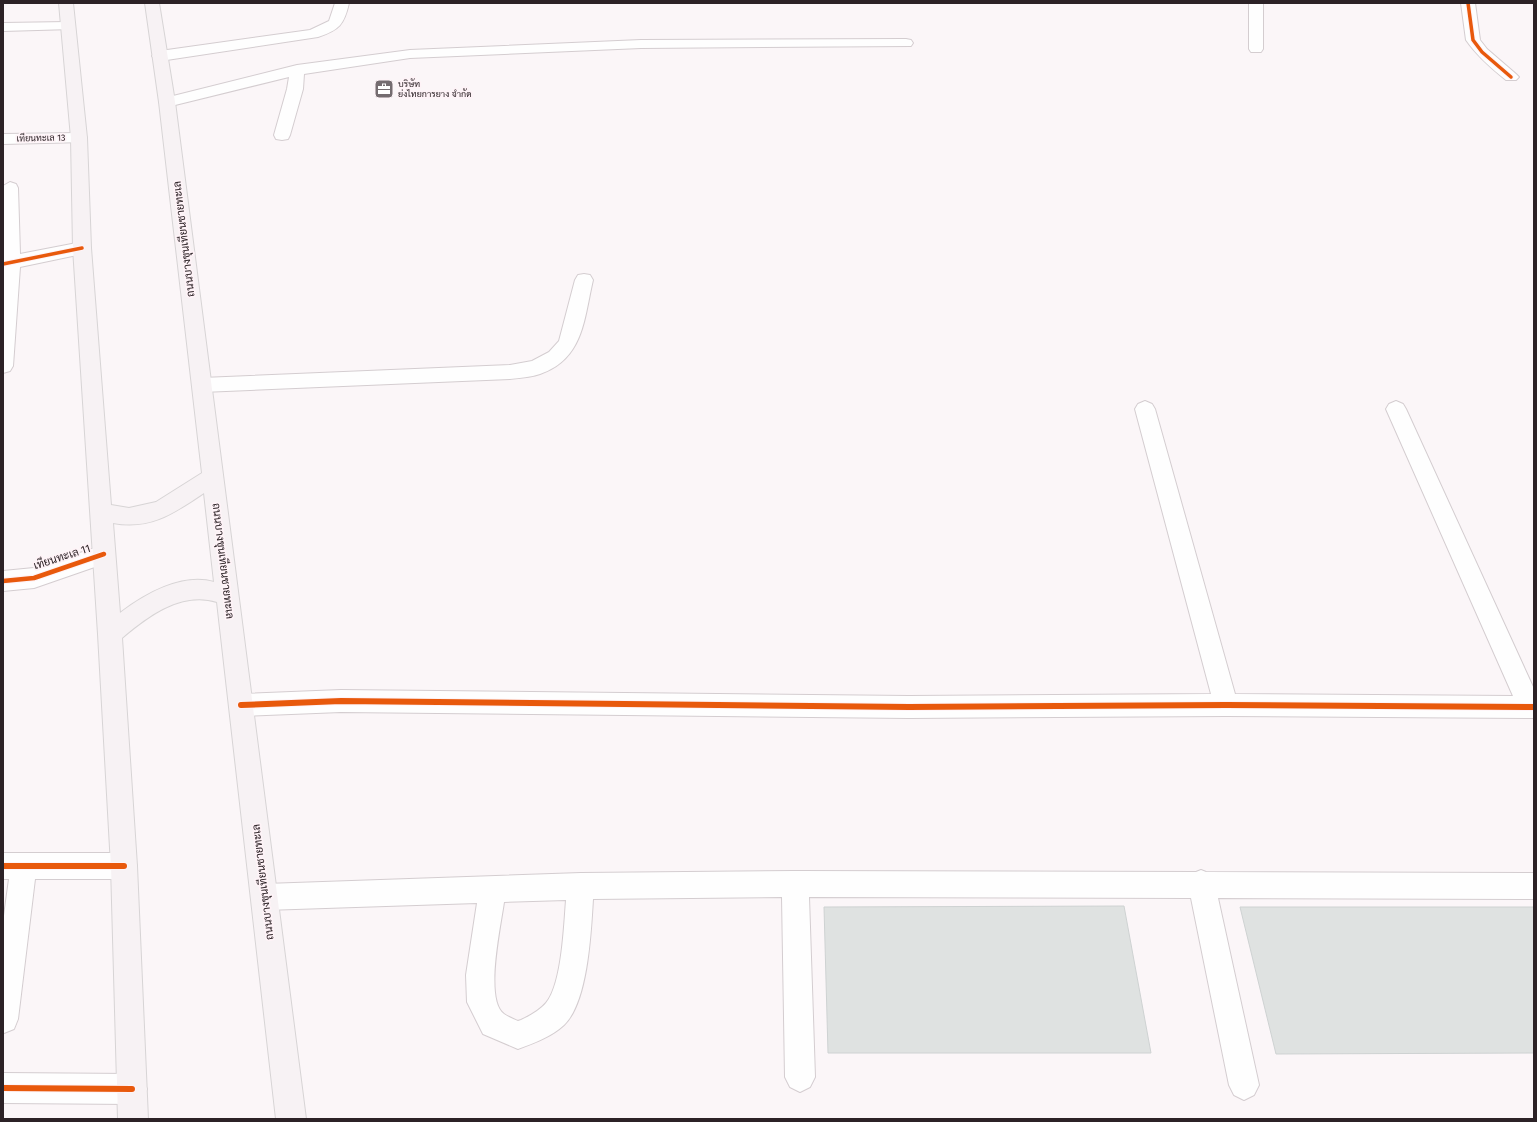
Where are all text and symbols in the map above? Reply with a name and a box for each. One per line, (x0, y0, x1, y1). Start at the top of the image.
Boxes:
office icon: บริษัท ย่งไทยการยาง จำกัด (373, 78, 395, 100)
place label: บริษัท ย่งไทยการยาง จำกัด (398, 78, 472, 99)
street label: เทียนทะเล 13 (16, 132, 66, 143)
street label: ถนนบางขุนเทียนชายทะเล (168, 180, 200, 298)
street label: ถนนบางขุนเทียนชายทะเล (207, 502, 239, 620)
street label: เทียนทะเล 11 (31, 540, 92, 572)
street label: ถนนบางขุนเทียนชายทะเล (247, 823, 279, 941)

